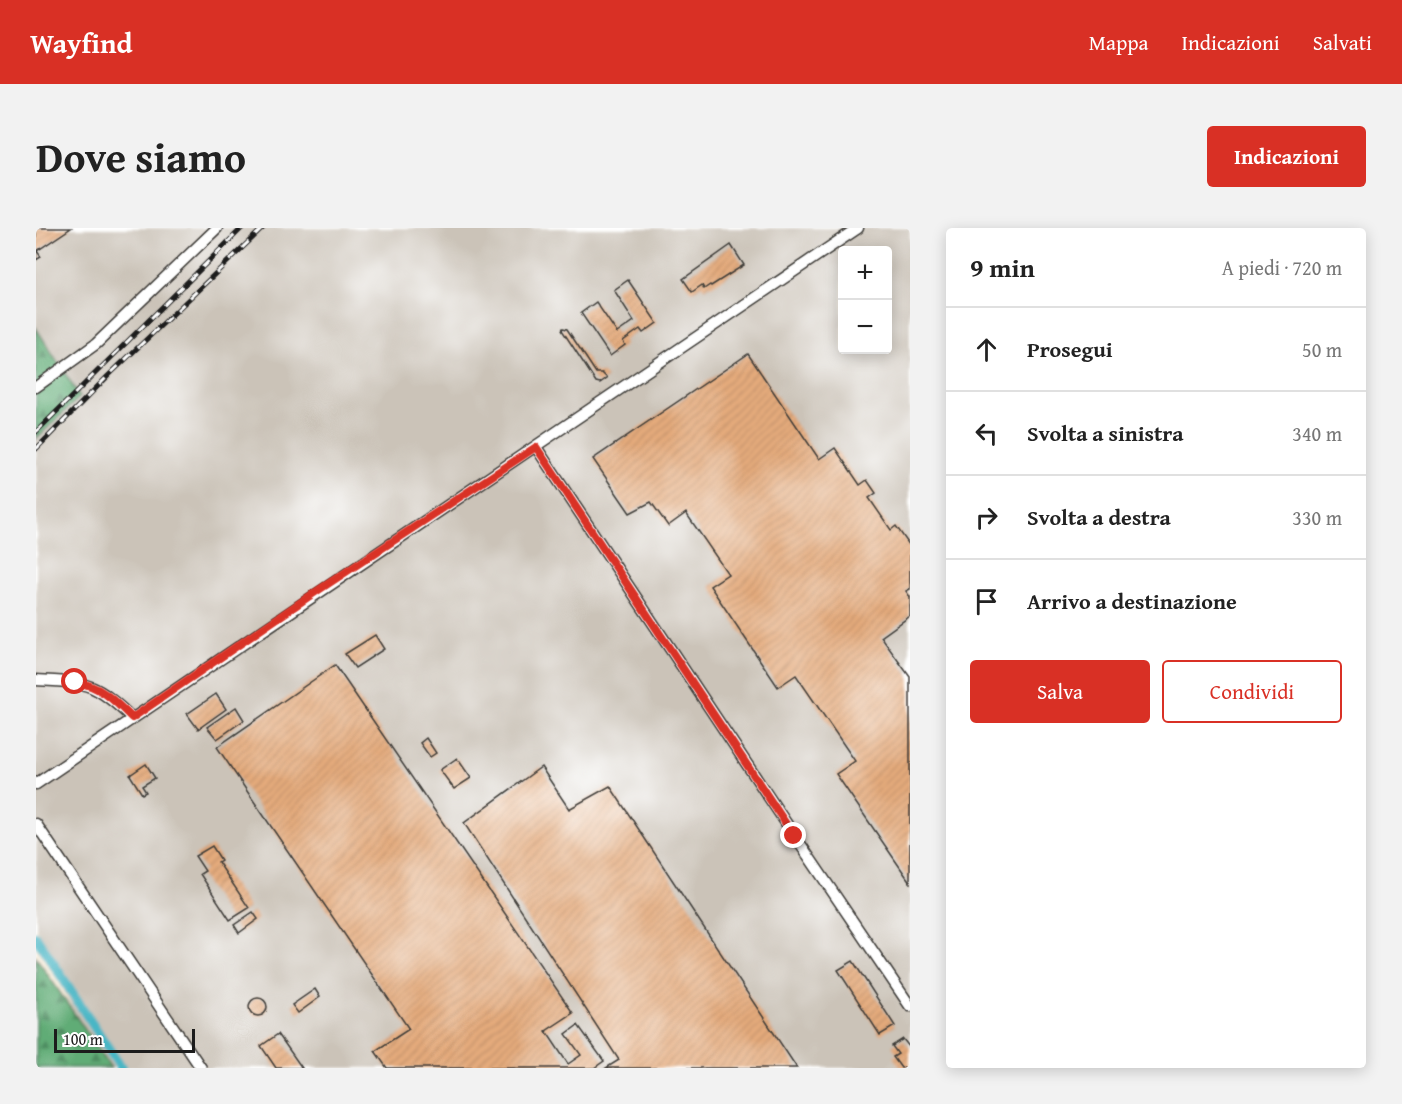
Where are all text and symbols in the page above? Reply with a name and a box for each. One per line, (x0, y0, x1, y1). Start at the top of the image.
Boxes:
text: Wayfind (30, 22, 132, 63)
text: Mappa (1089, 27, 1149, 58)
text: Indicazioni (1182, 27, 1280, 58)
text: Salvati (1313, 27, 1372, 58)
text: Dove siamo (36, 126, 246, 187)
button: Indicazioni (1207, 126, 1366, 187)
map controls (838, 246, 892, 354)
button: + (838, 246, 892, 300)
text: 9 min (970, 248, 1035, 287)
text: A piedi · 720 m (1222, 253, 1342, 282)
button: − (838, 300, 892, 354)
icon: ahead (970, 333, 1003, 366)
text: Prosegui (1027, 333, 1113, 365)
text: 50 m (1302, 335, 1342, 364)
icon: left (970, 417, 1003, 450)
text: Svolta a sinistra (1027, 417, 1184, 449)
text: 340 m (1292, 419, 1342, 448)
icon: right (970, 501, 1003, 534)
text: Svolta a destra (1027, 501, 1171, 533)
text: 330 m (1292, 503, 1342, 532)
icon: arrive (970, 585, 1003, 618)
text: Arrivo a destinazione (1027, 585, 1237, 617)
button: Salva (970, 660, 1150, 723)
button: Condividi (1162, 660, 1342, 723)
route start (61, 668, 87, 694)
route end (780, 822, 806, 848)
scale bar (54, 1026, 195, 1054)
text: 100 m (63, 1027, 103, 1051)

